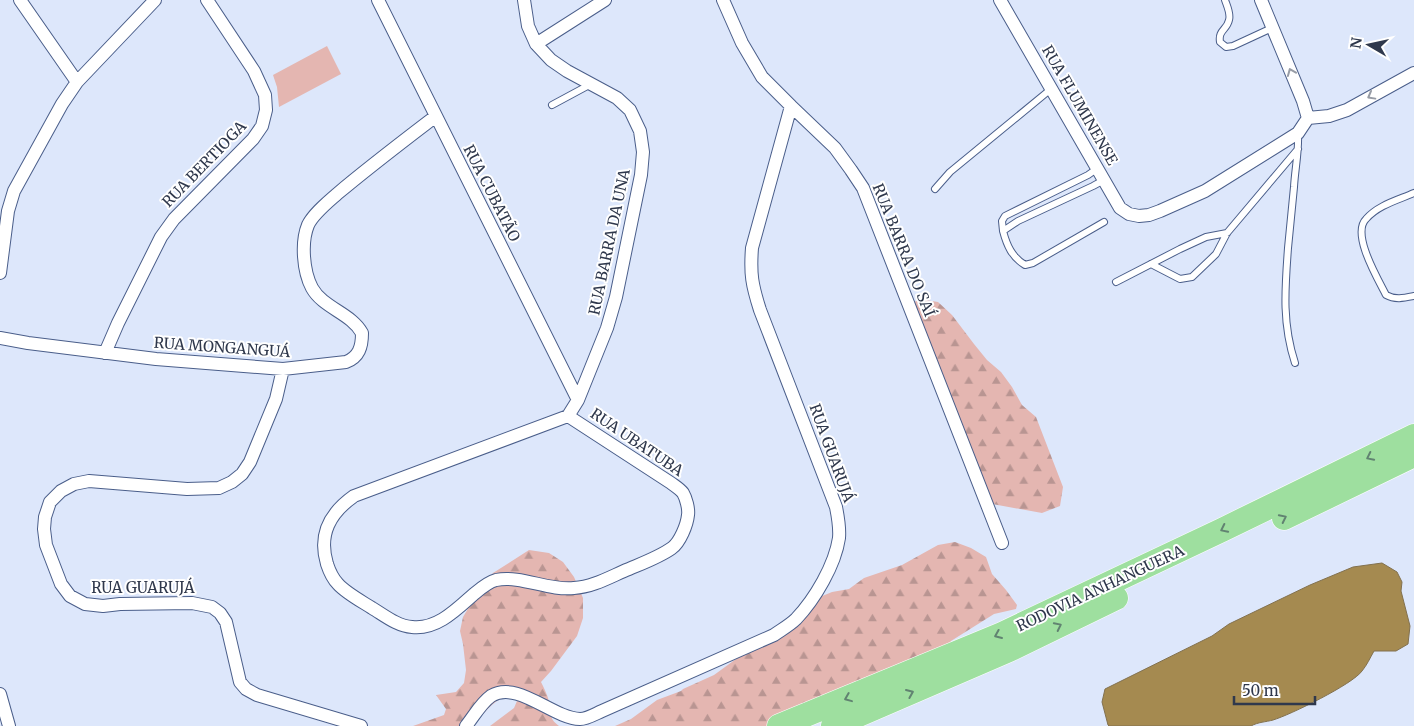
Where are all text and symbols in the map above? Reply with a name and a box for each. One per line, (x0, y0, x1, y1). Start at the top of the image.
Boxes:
north arrow (1344, 20, 1394, 70)
text: N (1346, 36, 1366, 50)
street label: RUA FLUMINENSE (1038, 42, 1122, 169)
one-way arrow (1286, 68, 1297, 77)
one-way arrow (1368, 90, 1377, 100)
street label: RUA BERTIOGA (158, 117, 250, 211)
street label: RUA CUBATÃO (459, 141, 525, 245)
street label: RUA BARRA DA UNA (584, 167, 634, 317)
street label: RUA BARRA DO SAÍ (869, 180, 940, 320)
street label: RUA MONGANGUÁ (153, 332, 291, 361)
street label: RUA GUARUJÁ (805, 401, 860, 505)
street label: RUA UBATUBA (587, 404, 687, 480)
one-way arrow (1366, 451, 1375, 461)
one-way arrow (1278, 514, 1287, 524)
one-way arrow (1220, 523, 1229, 533)
street label: RODOVIA ANHANGUERA (1013, 541, 1187, 635)
street label: RUA GUARUJÁ (91, 577, 195, 597)
one-way arrow (1053, 622, 1062, 632)
one-way arrow (994, 629, 1003, 640)
scale bar (1234, 674, 1315, 706)
text: 50 m (1242, 681, 1279, 700)
one-way arrow (905, 688, 914, 699)
one-way arrow (844, 691, 853, 702)

